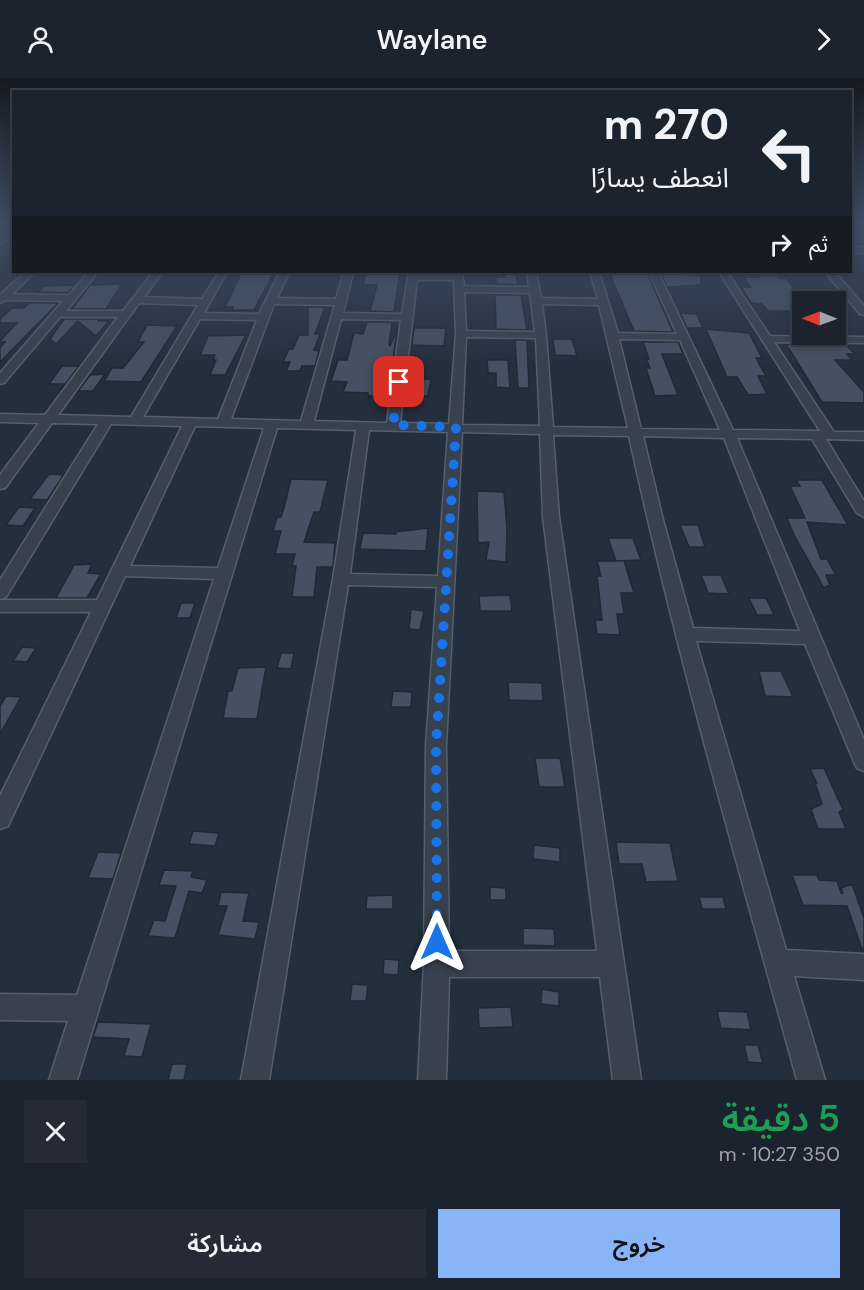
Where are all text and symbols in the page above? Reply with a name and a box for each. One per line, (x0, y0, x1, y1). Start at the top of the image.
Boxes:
text: Waylane (376, 22, 488, 57)
icon: person (24, 23, 57, 56)
icon: forward (807, 23, 840, 56)
text: 270 m (604, 97, 729, 152)
icon: left (750, 114, 828, 192)
text: انعطف يسارًا (591, 160, 729, 195)
icon: right (764, 228, 797, 261)
text: ثم (809, 230, 828, 259)
north arrow (792, 291, 846, 345)
map controls (792, 291, 846, 345)
pin (373, 356, 424, 407)
icon: arrive (382, 365, 415, 398)
position arrow (405, 910, 469, 974)
text: 5 دقيقة (722, 1095, 840, 1142)
button: close (24, 1100, 87, 1163)
text: 350 m · 10:27 (719, 1141, 840, 1167)
button: مشاركة (24, 1209, 426, 1278)
button: خروج (438, 1209, 840, 1278)

